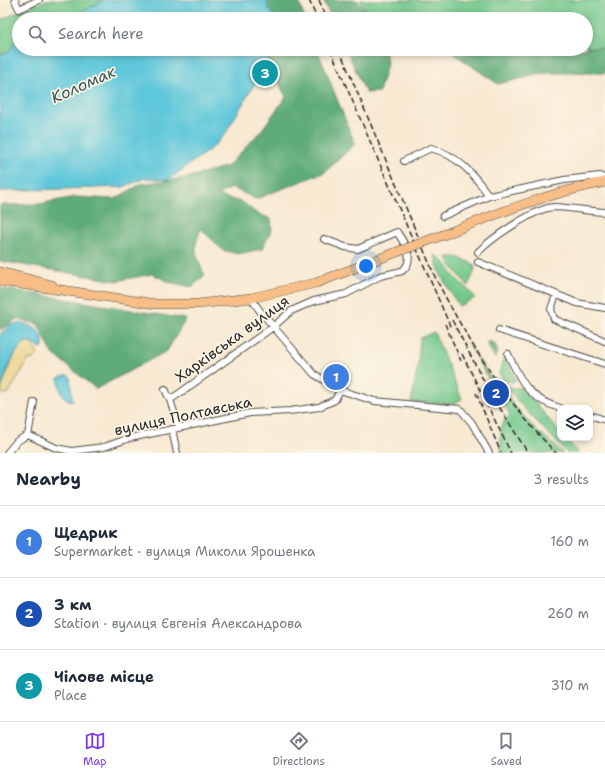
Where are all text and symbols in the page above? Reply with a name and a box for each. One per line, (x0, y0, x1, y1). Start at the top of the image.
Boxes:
search box (12, 12, 593, 56)
icon: search (26, 23, 48, 45)
text: Search here (58, 24, 144, 44)
pin: 3 (252, 58, 278, 88)
water label: Коломак (48, 61, 119, 108)
your location (356, 256, 376, 276)
street label: Харківська вулиця (171, 291, 293, 387)
pin: 1 (323, 362, 349, 392)
pin: 2 (483, 378, 509, 408)
street label: вулиця Полтавська (112, 391, 254, 440)
map controls (557, 405, 593, 441)
button: layers (557, 405, 593, 441)
text: Nearby (16, 468, 81, 490)
text: 3 results (533, 471, 589, 488)
text: Щедрик (54, 523, 118, 543)
text: 1 (26, 533, 32, 550)
text: 160 m (551, 533, 589, 550)
text: Supermarket · вулиця Миколи Ярошенка (54, 543, 315, 560)
text: 3 км (54, 595, 92, 615)
text: 2 (24, 605, 34, 622)
text: 260 m (547, 605, 589, 622)
text: Station · вулиця Євгенія Александрова (54, 615, 302, 632)
text: Чілове місце (54, 667, 154, 687)
text: 3 (24, 677, 34, 694)
text: 310 m (551, 677, 589, 694)
text: Place (54, 687, 87, 704)
tab: Map (83, 730, 107, 769)
tab: Directions (272, 730, 325, 769)
tab: Saved (491, 730, 522, 769)

